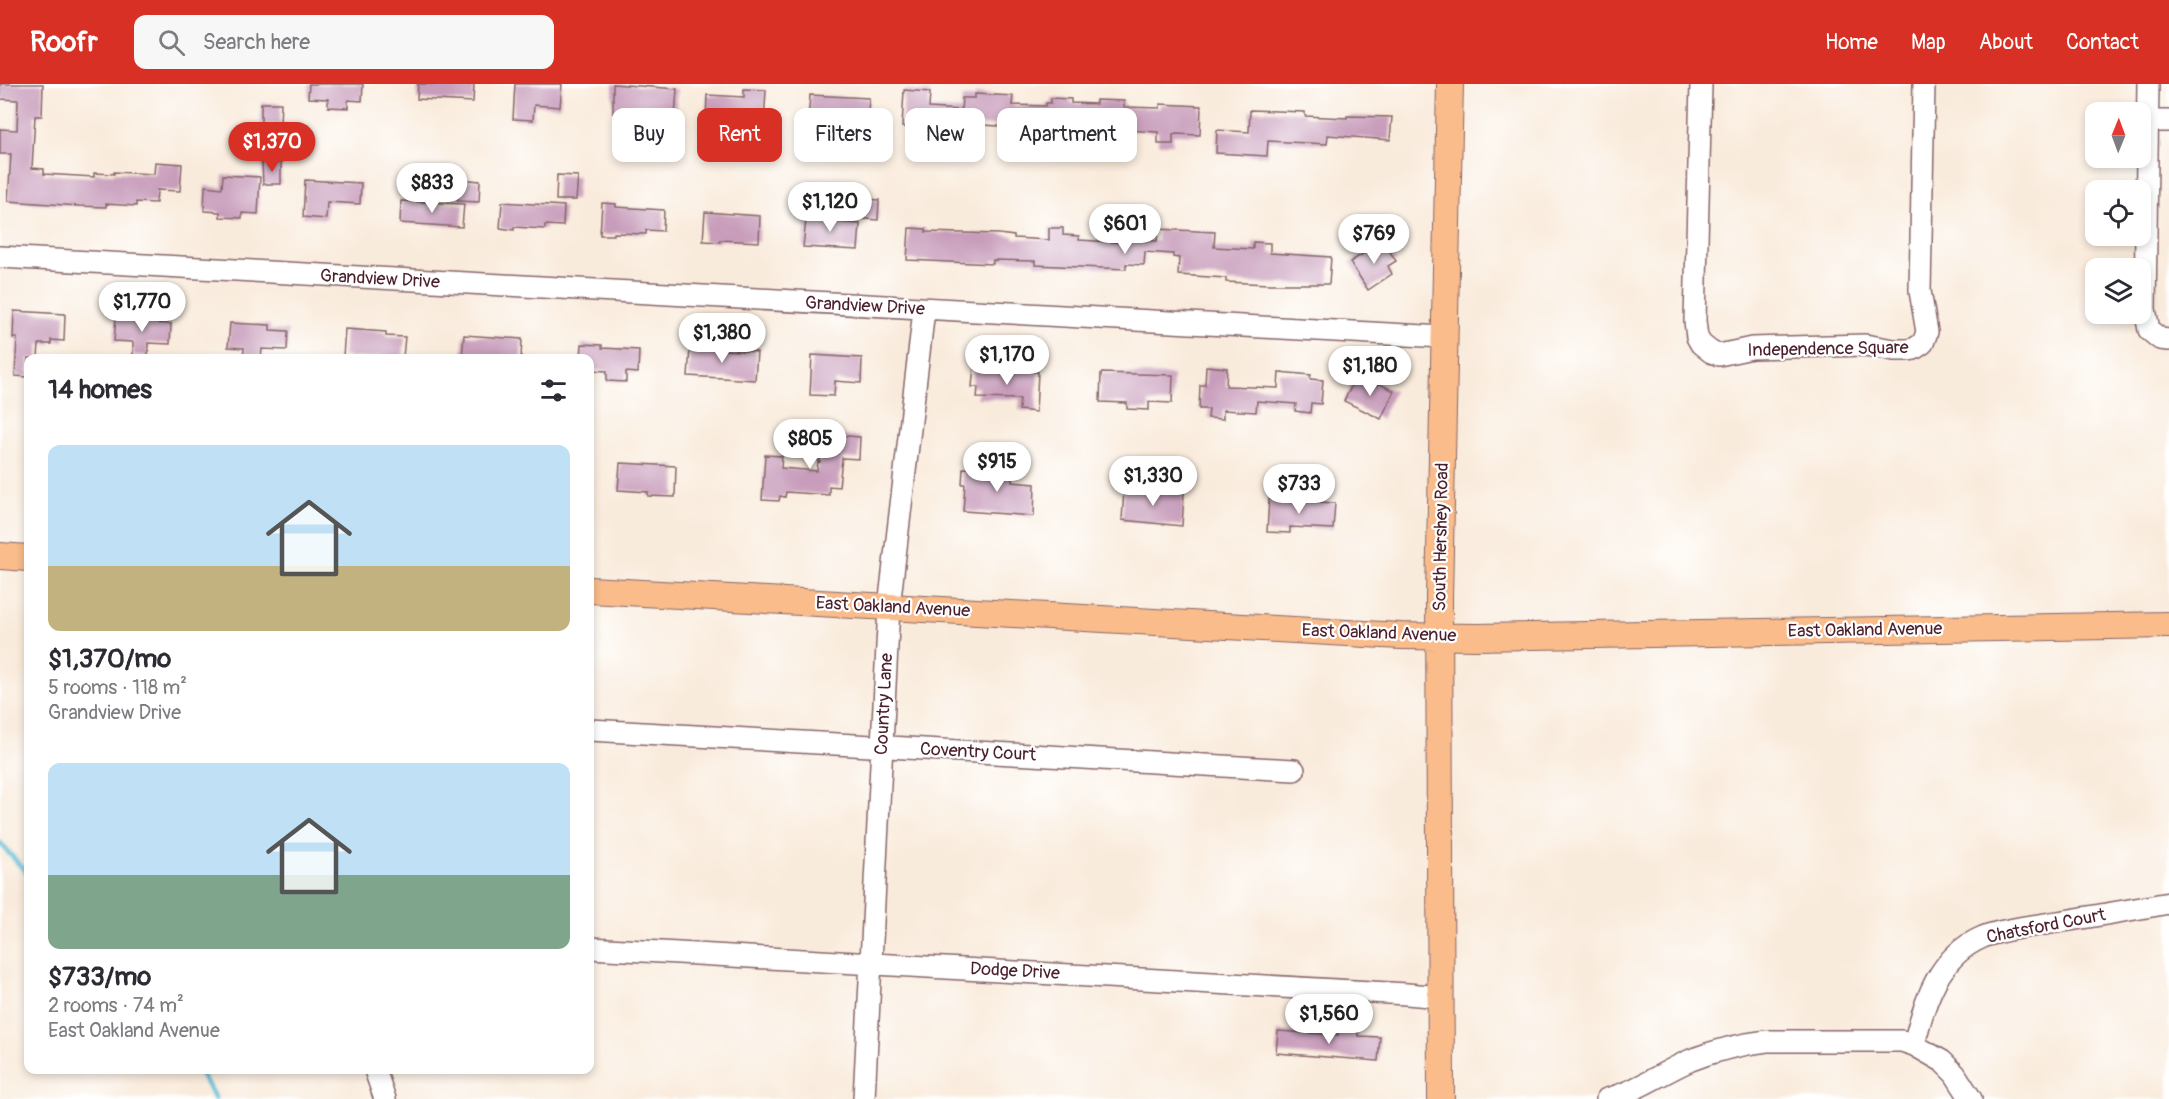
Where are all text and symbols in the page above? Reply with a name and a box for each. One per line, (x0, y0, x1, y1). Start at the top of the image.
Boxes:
search box (134, 15, 554, 69)
text: Roofr (30, 25, 98, 60)
icon: search (155, 26, 188, 59)
text: Search here (203, 28, 310, 56)
text: Home (1825, 29, 1878, 56)
text: Map (1911, 29, 1946, 56)
text: About (1979, 29, 2033, 56)
text: Contact (2066, 29, 2139, 56)
north arrow (2085, 102, 2151, 168)
map controls (2085, 102, 2151, 324)
chip: Buy (612, 108, 685, 162)
chip: Rent (697, 108, 782, 162)
chip: Filters (794, 108, 893, 162)
chip: New (905, 108, 985, 162)
chip: Apartment (997, 108, 1137, 162)
pin: $1,370 (223, 122, 321, 173)
text: $1,370 (242, 129, 302, 154)
pin: $833 (396, 163, 468, 214)
text: $833 (410, 170, 454, 195)
button: locate (2085, 180, 2151, 246)
pin: $1,120 (781, 182, 879, 233)
text: $1,120 (802, 189, 858, 214)
pin: $601 (1089, 204, 1161, 255)
text: $601 (1103, 211, 1147, 236)
pin: $769 (1338, 214, 1410, 265)
text: $769 (1352, 221, 1396, 246)
button: layers (2085, 258, 2151, 324)
street label: Grandview Drive (320, 264, 441, 294)
pin: $1,770 (93, 282, 191, 333)
text: $1,770 (113, 289, 171, 314)
street label: Grandview Drive (805, 291, 926, 321)
pin: $1,380 (673, 313, 771, 364)
text: $1,380 (693, 320, 751, 345)
pin: $1,170 (958, 335, 1056, 386)
street label: Independence Square (1747, 336, 1909, 362)
text: $1,170 (979, 342, 1035, 367)
pin: $1,180 (1321, 346, 1419, 397)
text: $1,180 (1342, 353, 1398, 378)
text: 14 homes (48, 374, 152, 406)
icon: filters (537, 374, 570, 407)
pin: $805 (774, 419, 846, 470)
text: $805 (787, 426, 833, 451)
pin: $915 (961, 442, 1033, 493)
text: $915 (977, 449, 1017, 474)
pin: $1,330 (1104, 456, 1202, 507)
street label: South Hershey Road (1428, 462, 1454, 612)
text: $1,330 (1123, 463, 1183, 488)
pin: $733 (1263, 464, 1335, 515)
text: $733 (1277, 471, 1321, 496)
icon: home (255, 484, 363, 592)
street label: East Oakland Avenue (815, 591, 971, 623)
street label: East Oakland Avenue (1788, 617, 1943, 643)
street label: East Oakland Avenue (1301, 619, 1457, 647)
text: $1,370/mo (48, 643, 171, 675)
street label: Country Lane (870, 652, 898, 756)
text: 5 rooms · 118 m² (48, 675, 187, 700)
text: Grandview Drive (48, 700, 181, 725)
street label: Coventry Court (919, 737, 1037, 767)
icon: home (255, 802, 363, 910)
street label: Chatsford Court (1984, 903, 2108, 949)
street label: Dodge Drive (969, 957, 1061, 985)
text: $733/mo (48, 961, 151, 993)
text: 2 rooms · 74 m² (48, 993, 184, 1018)
pin: $1,560 (1280, 994, 1378, 1045)
text: $1,560 (1299, 1001, 1359, 1026)
text: East Oakland Avenue (48, 1018, 220, 1043)

